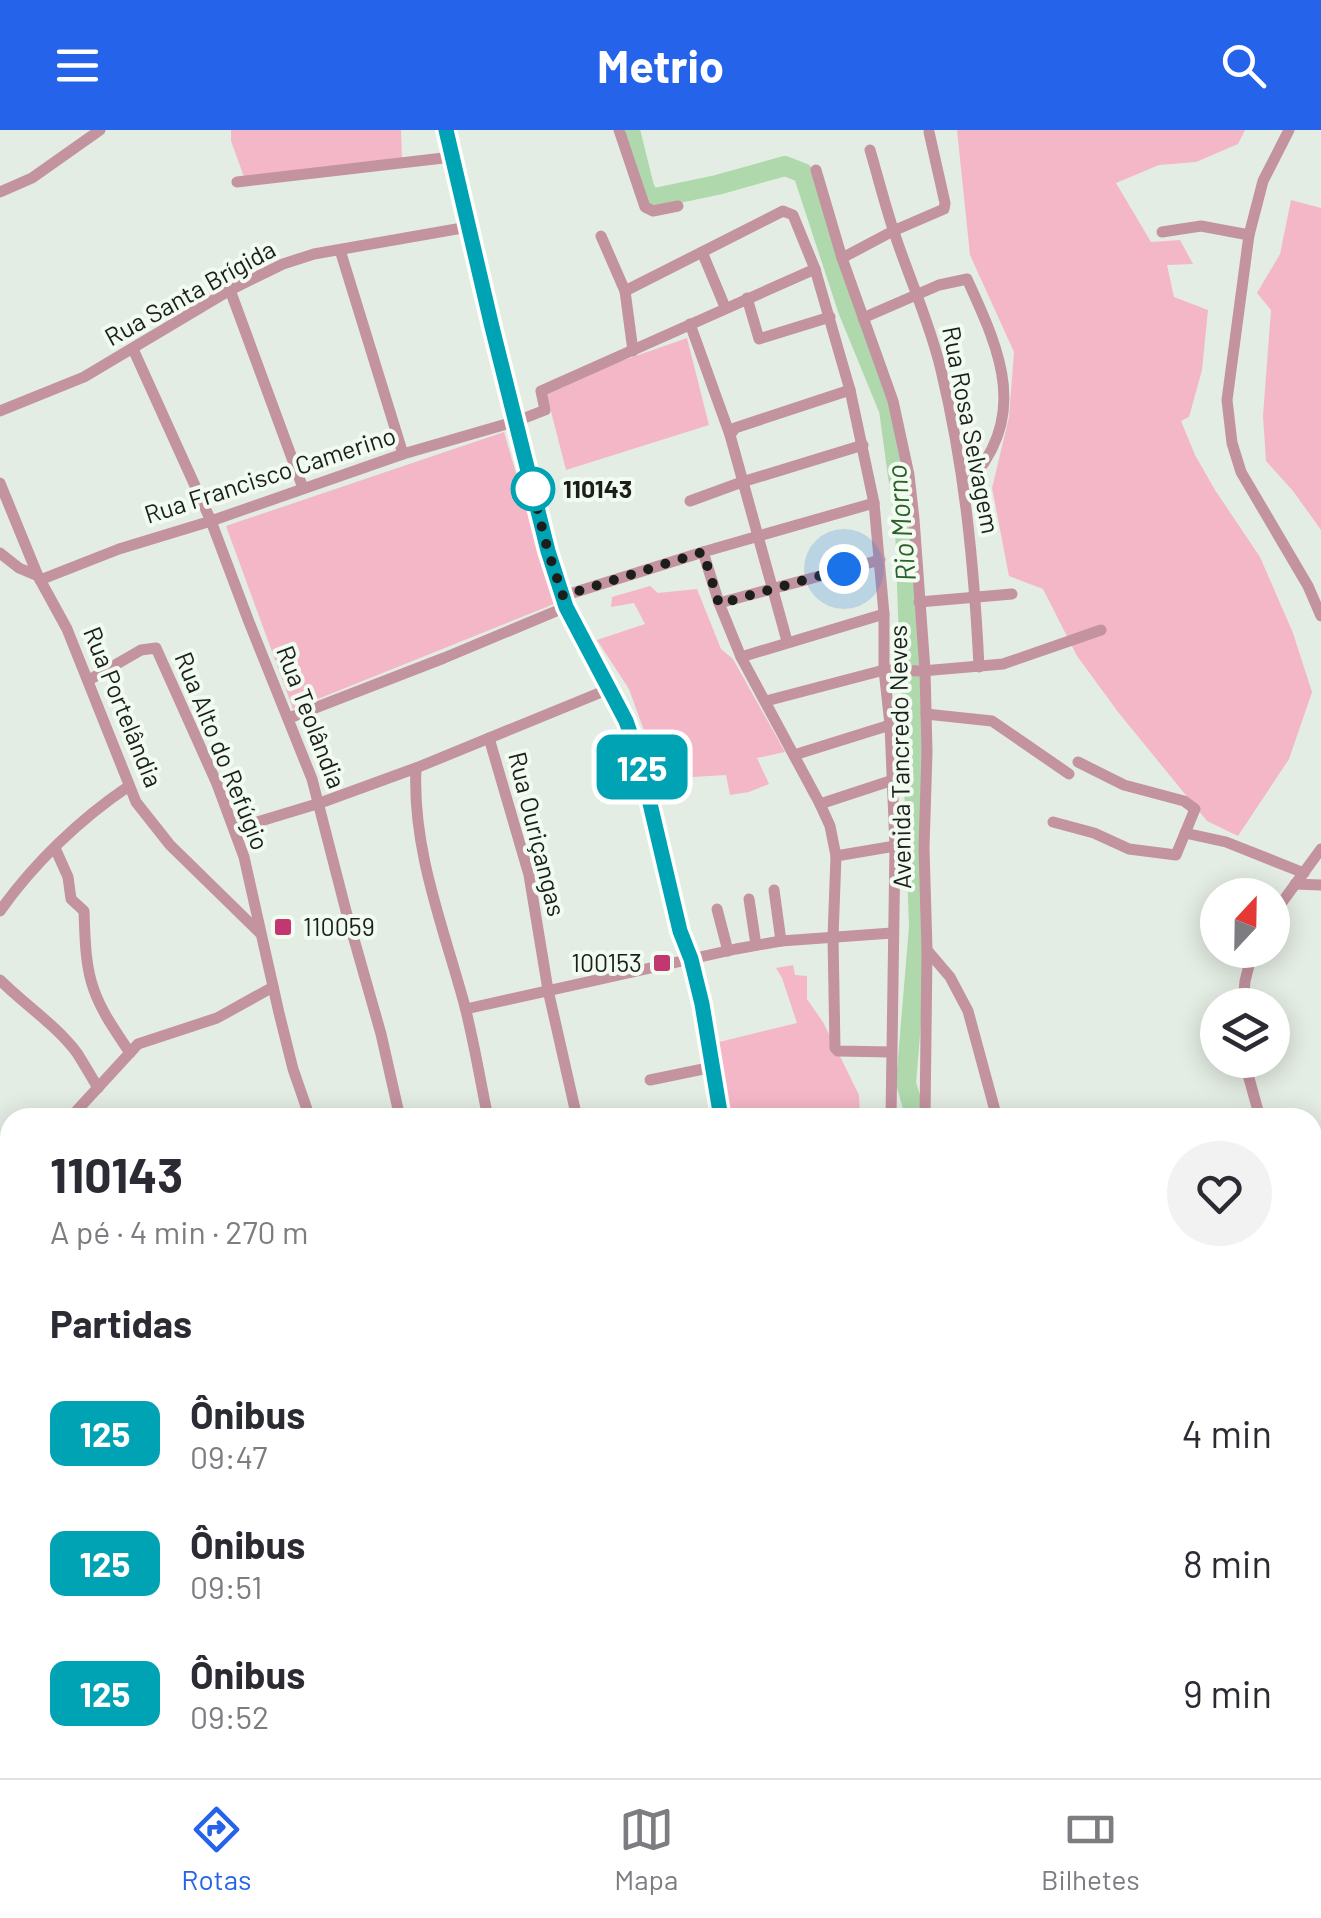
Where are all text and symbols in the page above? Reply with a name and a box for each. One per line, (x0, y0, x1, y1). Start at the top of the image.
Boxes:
icon: menu (50, 38, 105, 93)
text: Metrio (597, 38, 724, 92)
icon: search (1216, 38, 1271, 93)
street label: Rua Santa Brígida (99, 233, 280, 351)
street label: Rua Rosa Selvagem (937, 324, 1007, 536)
street label: Rua Francisco Camerino (140, 419, 399, 529)
water label: Rio Morno (878, 463, 922, 583)
marker: 110143 (512, 468, 554, 510)
place label: 110143 (563, 473, 632, 503)
your location (819, 544, 869, 594)
street label: Rua Portelândia (78, 622, 170, 791)
street label: Avenida Tancredo Neves (882, 625, 916, 890)
street label: Rua Teolândia (271, 641, 353, 792)
street label: Rua Alto do Refúgio (169, 647, 276, 854)
line badge: 125 (584, 734, 700, 800)
text: 125 (617, 746, 667, 788)
street label: Rua Ouriçangas (503, 748, 573, 919)
north arrow (1200, 878, 1290, 968)
map controls (1200, 878, 1290, 1078)
place label: 110059 (303, 911, 375, 941)
marker: 110059 (272, 916, 294, 938)
place label: 100153 (571, 947, 642, 977)
marker: 100153 (651, 952, 673, 974)
button: layers (1200, 988, 1290, 1078)
button: heart (1167, 1141, 1272, 1246)
text: 110143 (50, 1145, 183, 1203)
text: A pé · 4 min · 270 m (50, 1212, 309, 1250)
text: Partidas (50, 1300, 192, 1346)
text: Ônibus (190, 1391, 305, 1437)
text: 4 min (1182, 1410, 1272, 1456)
text: 125 (80, 1412, 130, 1454)
text: 09:47 (190, 1437, 267, 1475)
text: Ônibus (190, 1521, 305, 1567)
text: 8 min (1183, 1540, 1272, 1586)
text: 125 (80, 1542, 130, 1584)
text: 09:51 (190, 1567, 262, 1605)
text: Ônibus (190, 1651, 305, 1697)
text: 9 min (1183, 1670, 1272, 1716)
text: 125 (80, 1672, 130, 1714)
text: 09:52 (190, 1697, 269, 1735)
tab: Rotas (181, 1802, 251, 1896)
tab: Mapa (614, 1802, 678, 1896)
tab: Bilhetes (1041, 1802, 1140, 1896)

